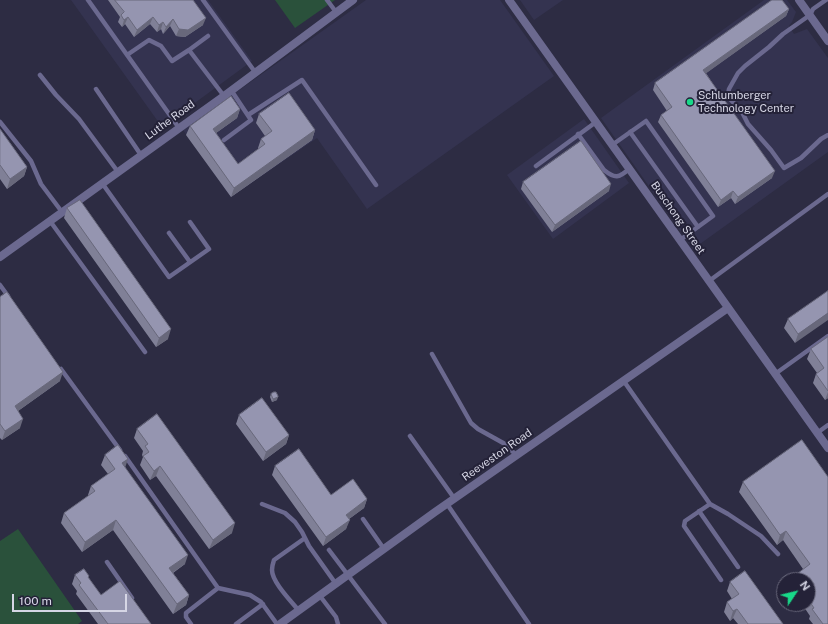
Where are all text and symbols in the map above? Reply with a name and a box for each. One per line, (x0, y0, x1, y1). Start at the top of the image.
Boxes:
place label: Schlumberger Technology Center (698, 89, 794, 115)
marker: Schlumberger Technology Center (685, 97, 695, 107)
street label: Luthe Road (143, 98, 197, 142)
street label: Buschong Street (648, 179, 708, 257)
street label: Reeveston Road (460, 426, 534, 484)
north arrow (776, 572, 816, 612)
text: N (798, 579, 812, 593)
scale bar (14, 586, 129, 612)
text: 100 m (19, 594, 52, 608)

